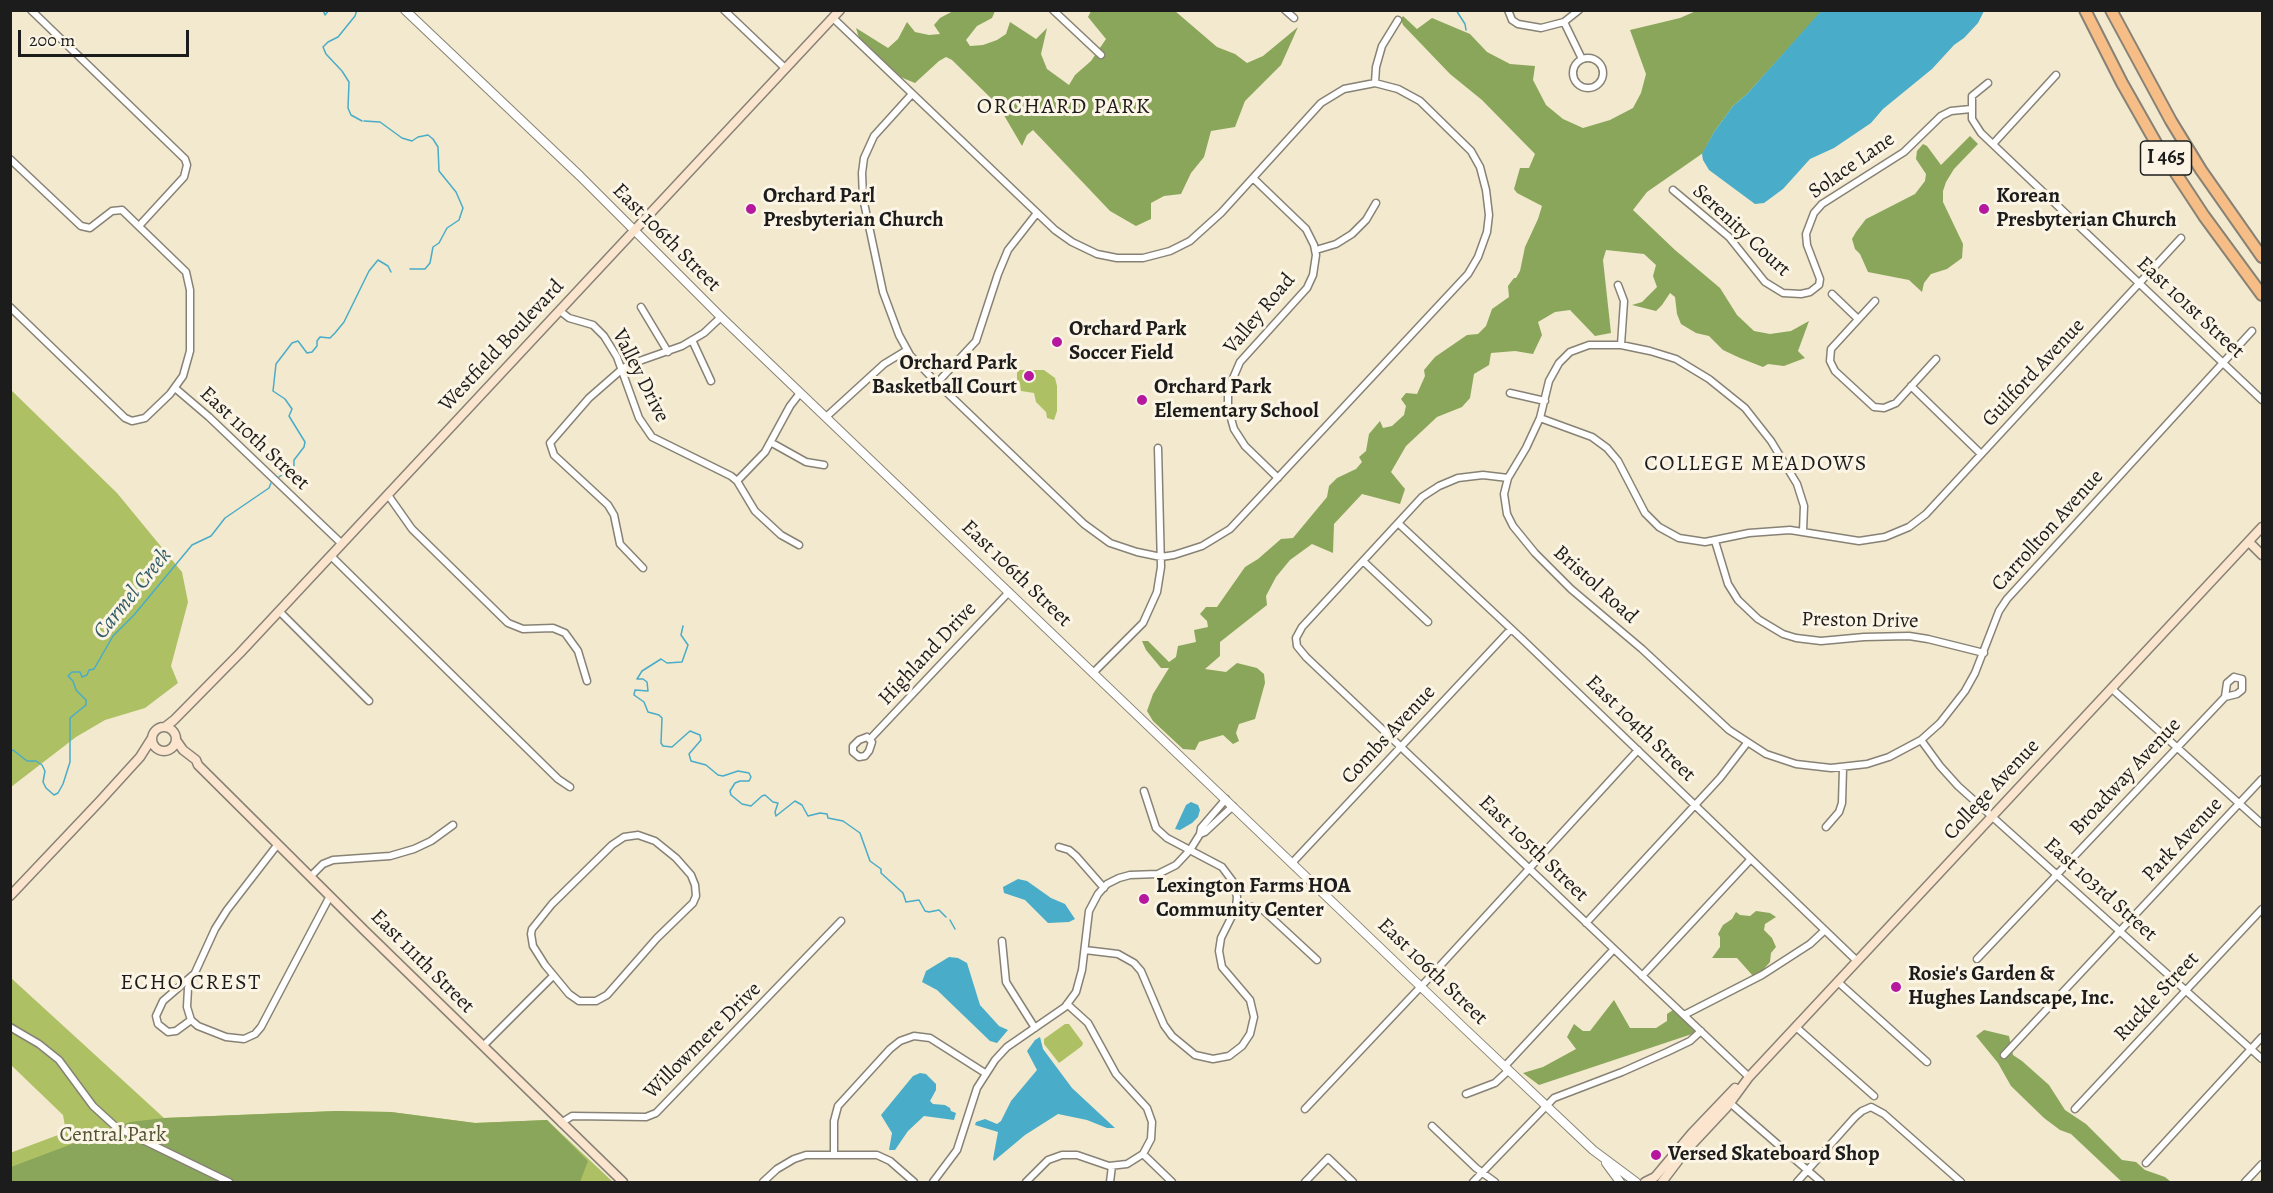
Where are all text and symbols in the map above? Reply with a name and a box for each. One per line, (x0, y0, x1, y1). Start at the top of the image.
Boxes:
scale bar (21, 18, 192, 56)
text: 200 m (29, 28, 75, 52)
district label: ORCHARD PARK (977, 95, 1151, 121)
street label: Solace Lane (1804, 127, 1900, 205)
road number: I 465 (2140, 141, 2192, 175)
street label: East 106th Street (606, 178, 726, 298)
street label: Serenity Court (1687, 179, 1795, 283)
place label: Orchard Parl Presbyterian Church (763, 184, 944, 234)
place label: Korean Presbyterian Church (1996, 184, 2177, 234)
marker: Orchard Parl Presbyterian Church (744, 202, 758, 216)
marker: Korean Presbyterian Church (1977, 202, 1991, 216)
street label: East 101st Street (2131, 252, 2249, 364)
street label: Valley Road (1219, 268, 1301, 360)
street label: Westfield Boulevard (434, 275, 570, 417)
street label: Guilford Avenue (1977, 314, 2091, 432)
place label: Orchard Park Soccer Field (1069, 317, 1186, 367)
street label: Valley Drive (606, 325, 674, 427)
marker: Orchard Park Soccer Field (1050, 335, 1064, 349)
place label: Orchard Park Basketball Court (872, 351, 1017, 401)
marker: Orchard Park Basketball Court (1022, 369, 1036, 383)
place label: Orchard Park Elementary School (1154, 375, 1319, 425)
street label: East 110th Street (194, 382, 314, 496)
marker: Orchard Park Elementary School (1135, 393, 1149, 407)
district label: COLLEGE MEADOWS (1644, 452, 1868, 478)
street label: Carrollton Avenue (1987, 465, 2109, 597)
street label: East 106th Street (956, 515, 1076, 633)
street label: Bristol Road (1548, 540, 1642, 630)
water label: Carmel Creek (88, 543, 178, 645)
street label: Highland Drive (874, 597, 982, 711)
street label: Preston Drive (1801, 607, 1919, 635)
street label: East 104th Street (1580, 670, 1700, 788)
street label: Combs Avenue (1337, 680, 1441, 790)
street label: Broadway Avenue (2065, 713, 2187, 841)
street label: College Avenue (1939, 734, 2045, 846)
street label: East 105th Street (1473, 790, 1593, 908)
street label: Park Avenue (2138, 793, 2228, 887)
street label: East 103rd Street (2038, 833, 2162, 947)
place label: Lexington Farms HOA Community Center (1156, 874, 1351, 924)
marker: Lexington Farms HOA Community Center (1137, 892, 1151, 906)
street label: East 111th Street (365, 905, 479, 1019)
street label: East 106th Street (1372, 913, 1492, 1031)
street label: Ruckle Street (2109, 947, 2205, 1047)
place label: Rosie's Garden & Hughes Landscape, Inc. (1908, 962, 2114, 1012)
district label: ECHO CREST (120, 971, 262, 997)
street label: Willowmere Drive (639, 977, 767, 1105)
marker: Rosie's Garden & Hughes Landscape, Inc. (1889, 980, 1903, 994)
park label: Central Park (60, 1123, 166, 1149)
place label: Versed Skateboard Shop (1668, 1142, 1879, 1168)
marker: Versed Skateboard Shop (1649, 1148, 1663, 1162)

